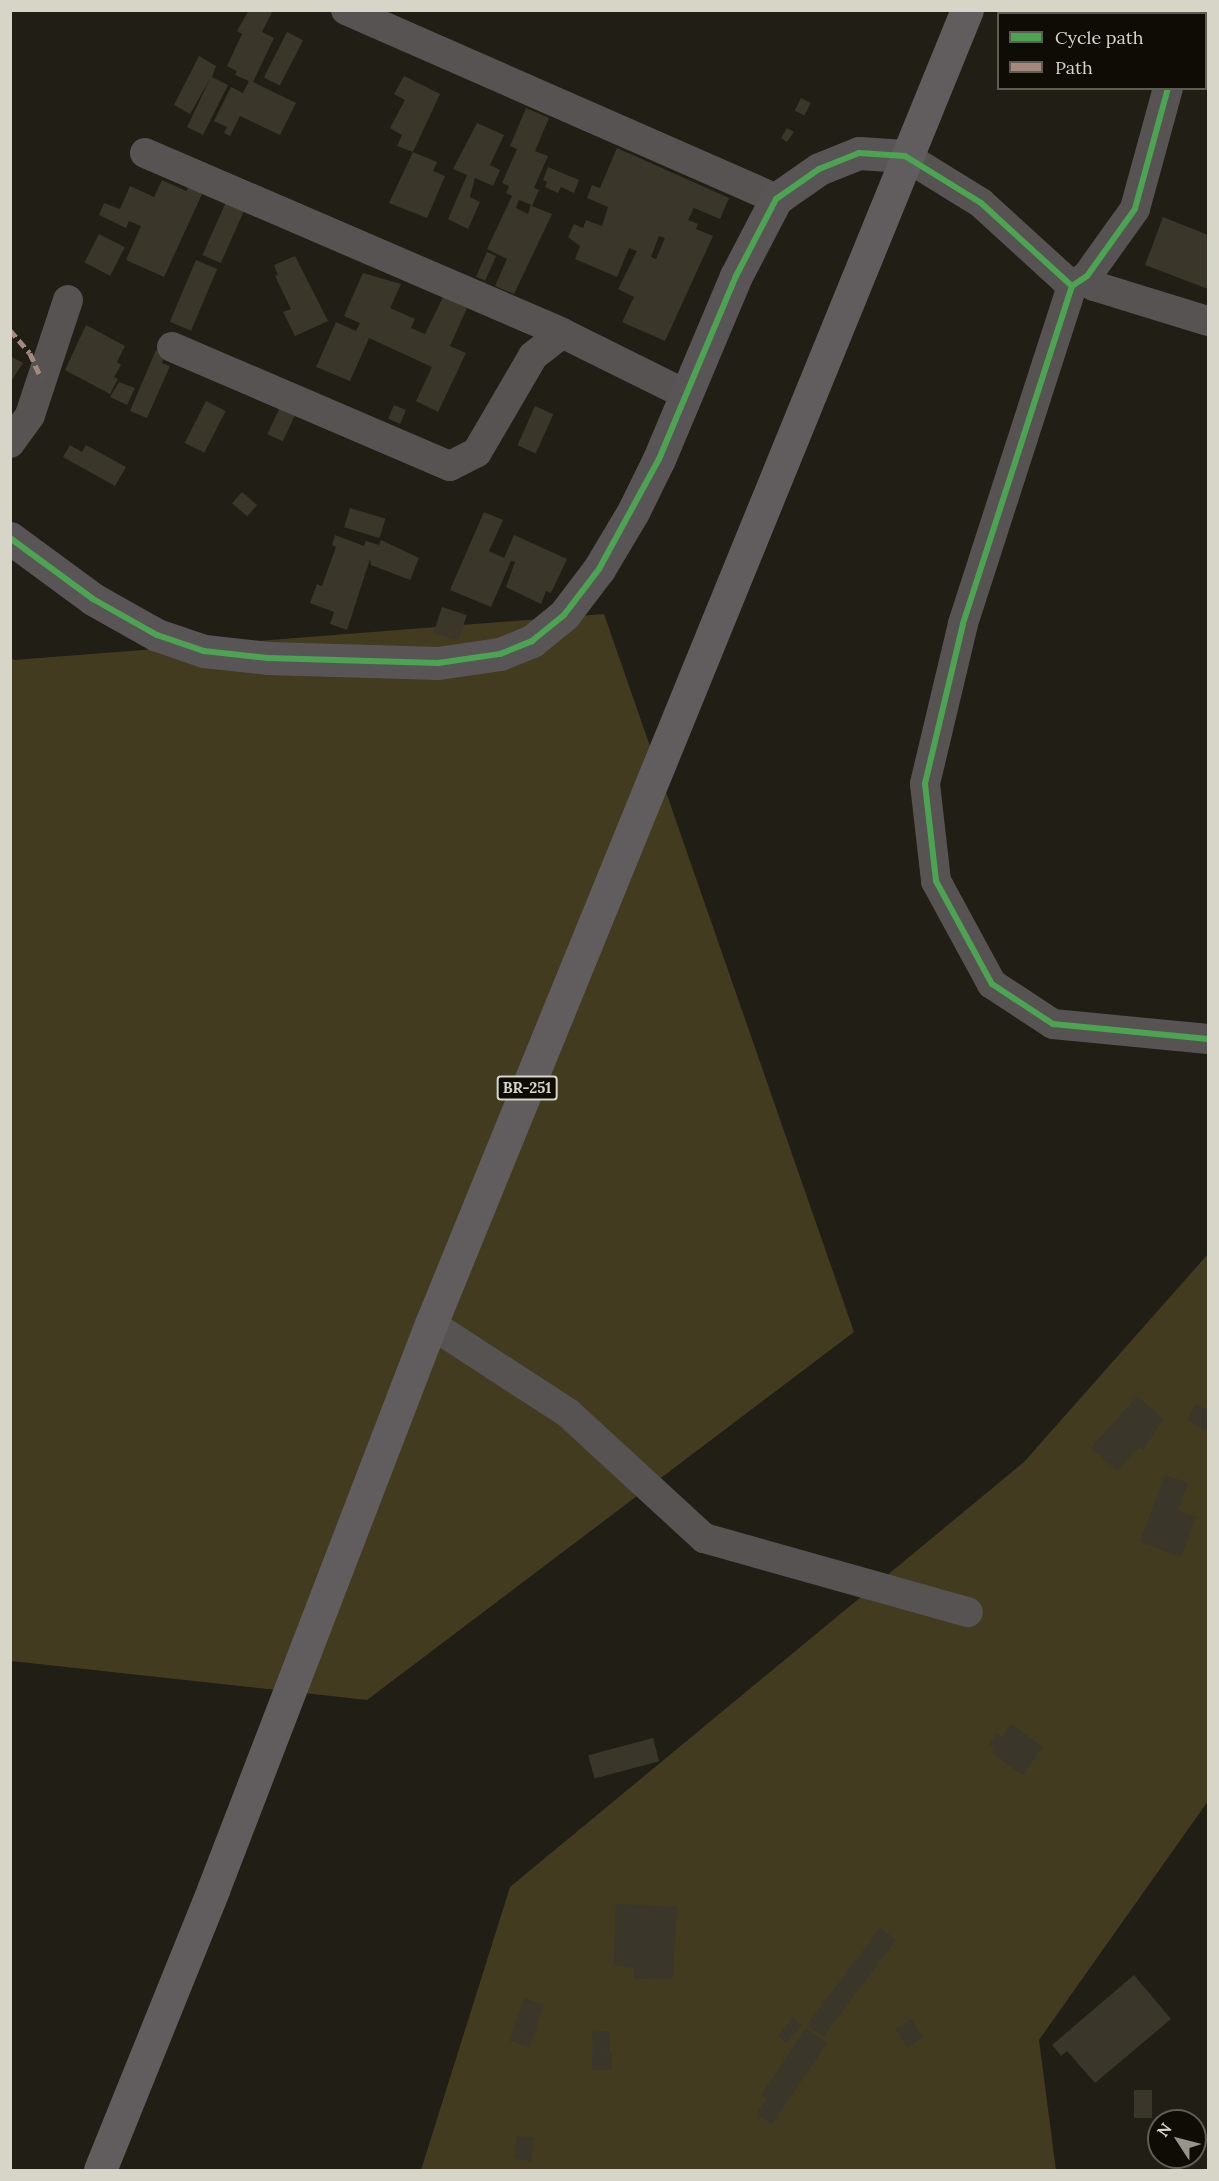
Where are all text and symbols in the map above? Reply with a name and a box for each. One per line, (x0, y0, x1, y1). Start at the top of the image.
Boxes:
legend (997, 12, 1207, 90)
text: Cycle path (1055, 26, 1144, 49)
text: Path (1055, 56, 1093, 79)
road number: BR-251 (496, 1076, 558, 1100)
north arrow (1147, 2109, 1207, 2169)
text: N (1152, 2119, 1176, 2140)

